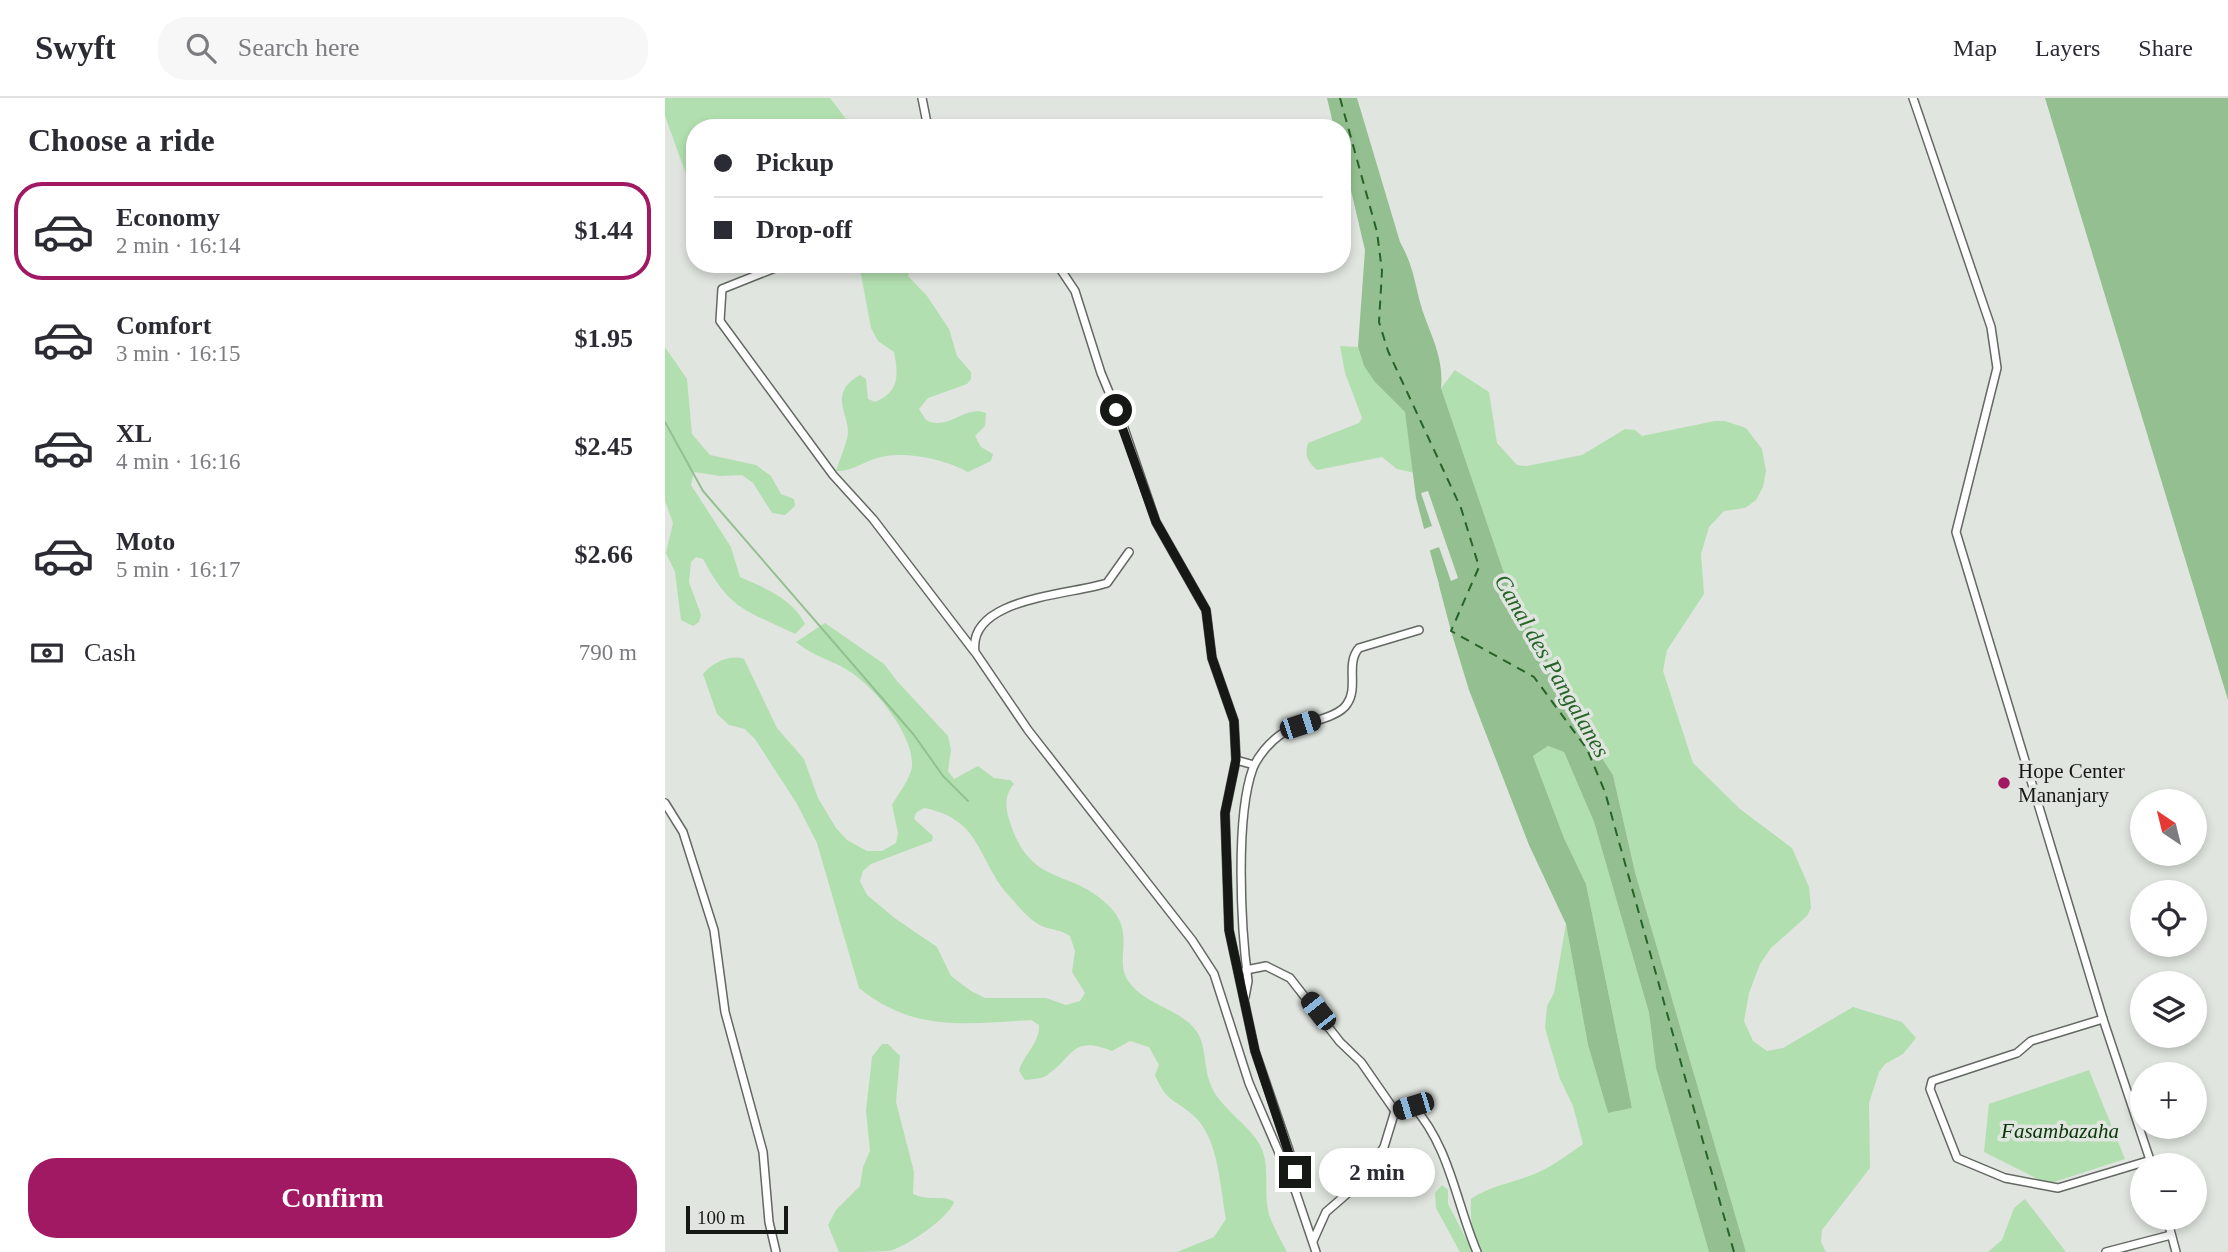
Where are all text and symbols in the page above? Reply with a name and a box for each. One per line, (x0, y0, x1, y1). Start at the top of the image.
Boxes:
search box (158, 17, 648, 80)
icon: search (182, 29, 220, 67)
text: Swyft (35, 30, 116, 66)
text: Search here (238, 33, 360, 62)
text: Map (1953, 35, 1997, 61)
text: Layers (2035, 35, 2100, 61)
text: Share (2138, 35, 2193, 61)
text: Choose a ride (28, 122, 215, 158)
text: Pickup (756, 148, 834, 177)
icon: car (32, 200, 95, 263)
text: Economy (116, 203, 220, 232)
text: Drop-off (756, 215, 852, 244)
text: $1.44 (575, 216, 633, 245)
text: 2 min · 16:14 (116, 233, 241, 258)
icon: car (32, 308, 95, 371)
text: Comfort (116, 311, 211, 340)
text: $1.95 (575, 324, 633, 353)
text: 3 min · 16:15 (116, 341, 241, 366)
route start (1100, 394, 1132, 426)
icon: car (32, 416, 95, 479)
text: XL (116, 419, 152, 448)
text: $2.45 (575, 432, 633, 461)
text: 4 min · 16:16 (116, 449, 241, 474)
icon: car (32, 524, 95, 587)
text: Moto (116, 527, 175, 556)
text: $2.66 (575, 540, 633, 569)
text: 5 min · 16:17 (116, 557, 241, 582)
water label: Canal des Pangalanes (1489, 570, 1615, 762)
icon: cash (28, 634, 66, 672)
text: Cash (84, 638, 136, 667)
text: 790 m (579, 640, 637, 665)
car (1277, 709, 1324, 741)
place label: Hope Center Mananjary (2018, 759, 2125, 807)
marker: Hope Center Mananjary (1996, 775, 2012, 791)
north arrow (2130, 789, 2207, 866)
map controls (2130, 789, 2207, 1230)
button: locate (2130, 880, 2207, 957)
button: layers (2130, 971, 2207, 1048)
car (1297, 988, 1340, 1034)
button: + (2130, 1062, 2207, 1139)
car (1390, 1090, 1437, 1122)
park label: Fasambazaha (2000, 1119, 2119, 1143)
callout: 2 min (1319, 1148, 1435, 1196)
button: − (2130, 1153, 2207, 1230)
route end (1279, 1156, 1311, 1188)
button: Confirm (28, 1158, 637, 1238)
text: 2 min (1349, 1160, 1405, 1185)
scale bar (686, 1203, 787, 1235)
text: 100 m (697, 1207, 745, 1228)

